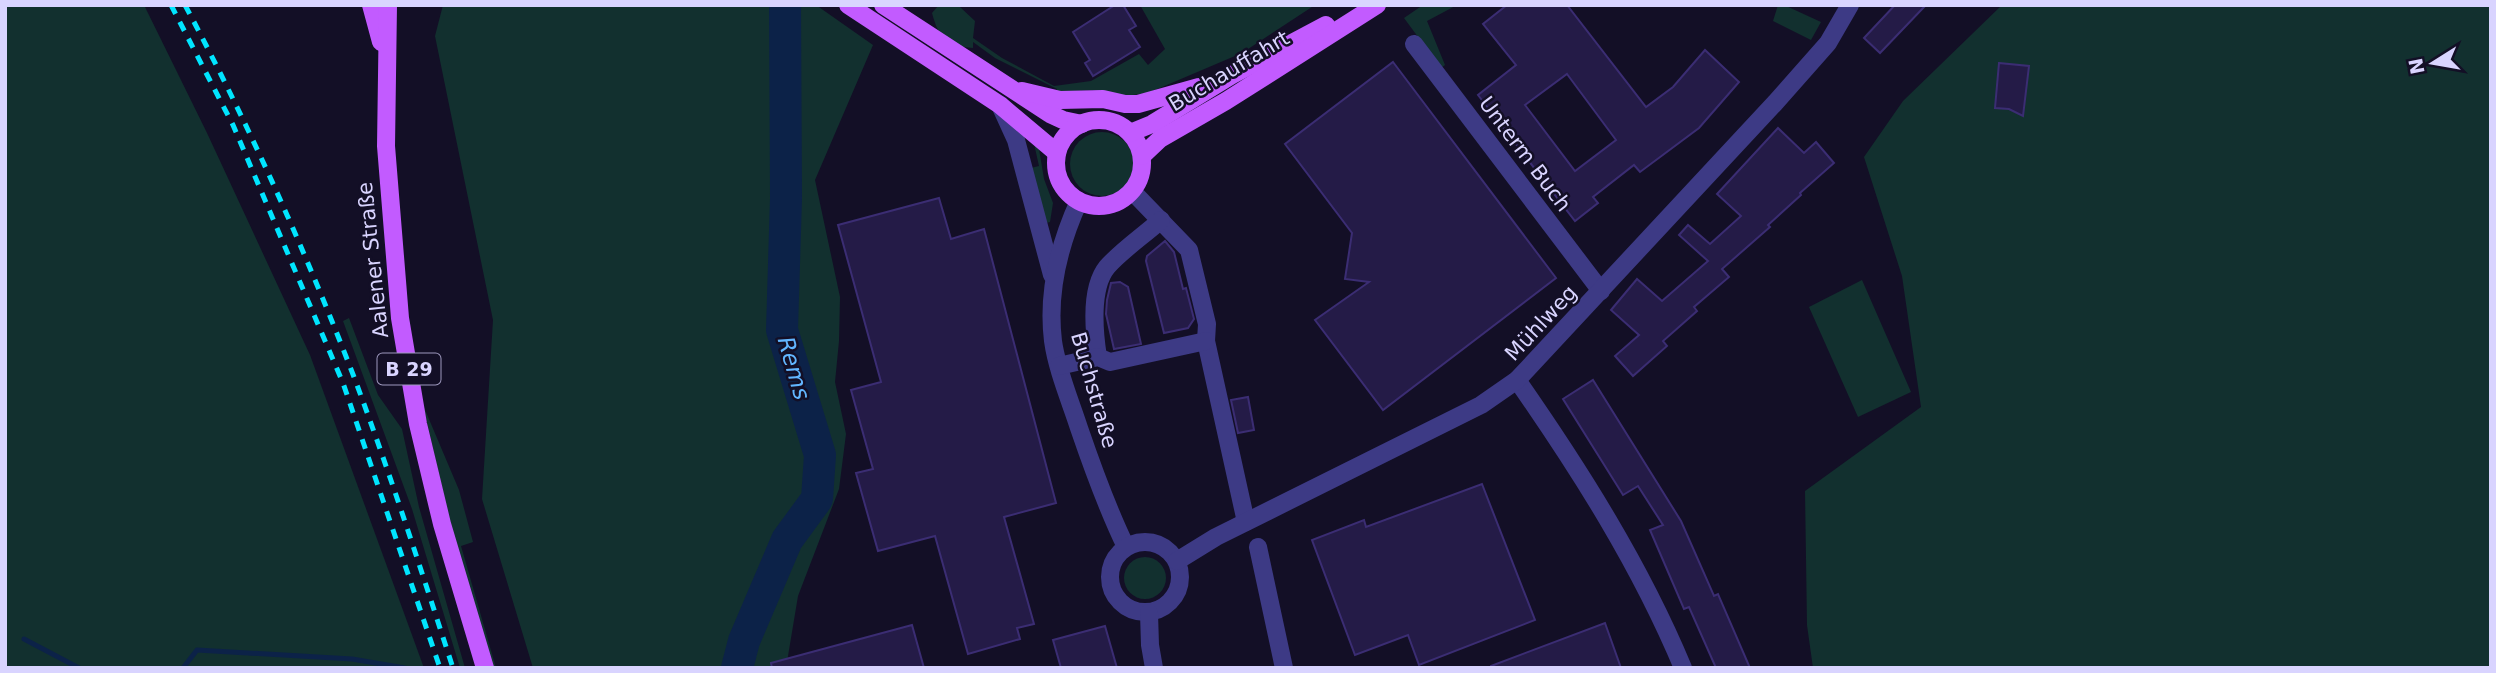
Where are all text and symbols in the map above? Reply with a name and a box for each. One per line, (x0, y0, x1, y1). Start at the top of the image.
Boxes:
street label: Buchauffahrt (1164, 26, 1294, 116)
north arrow (2398, 28, 2468, 98)
text: N (2404, 56, 2429, 76)
street label: Unterm Buch (1474, 92, 1576, 216)
street label: Aalener Straße (353, 181, 393, 339)
street label: Mühlweg (1500, 280, 1582, 366)
street label: Buchstraße (1066, 329, 1122, 451)
water label: Rems (773, 333, 815, 403)
road number: B 29 (378, 354, 440, 384)

